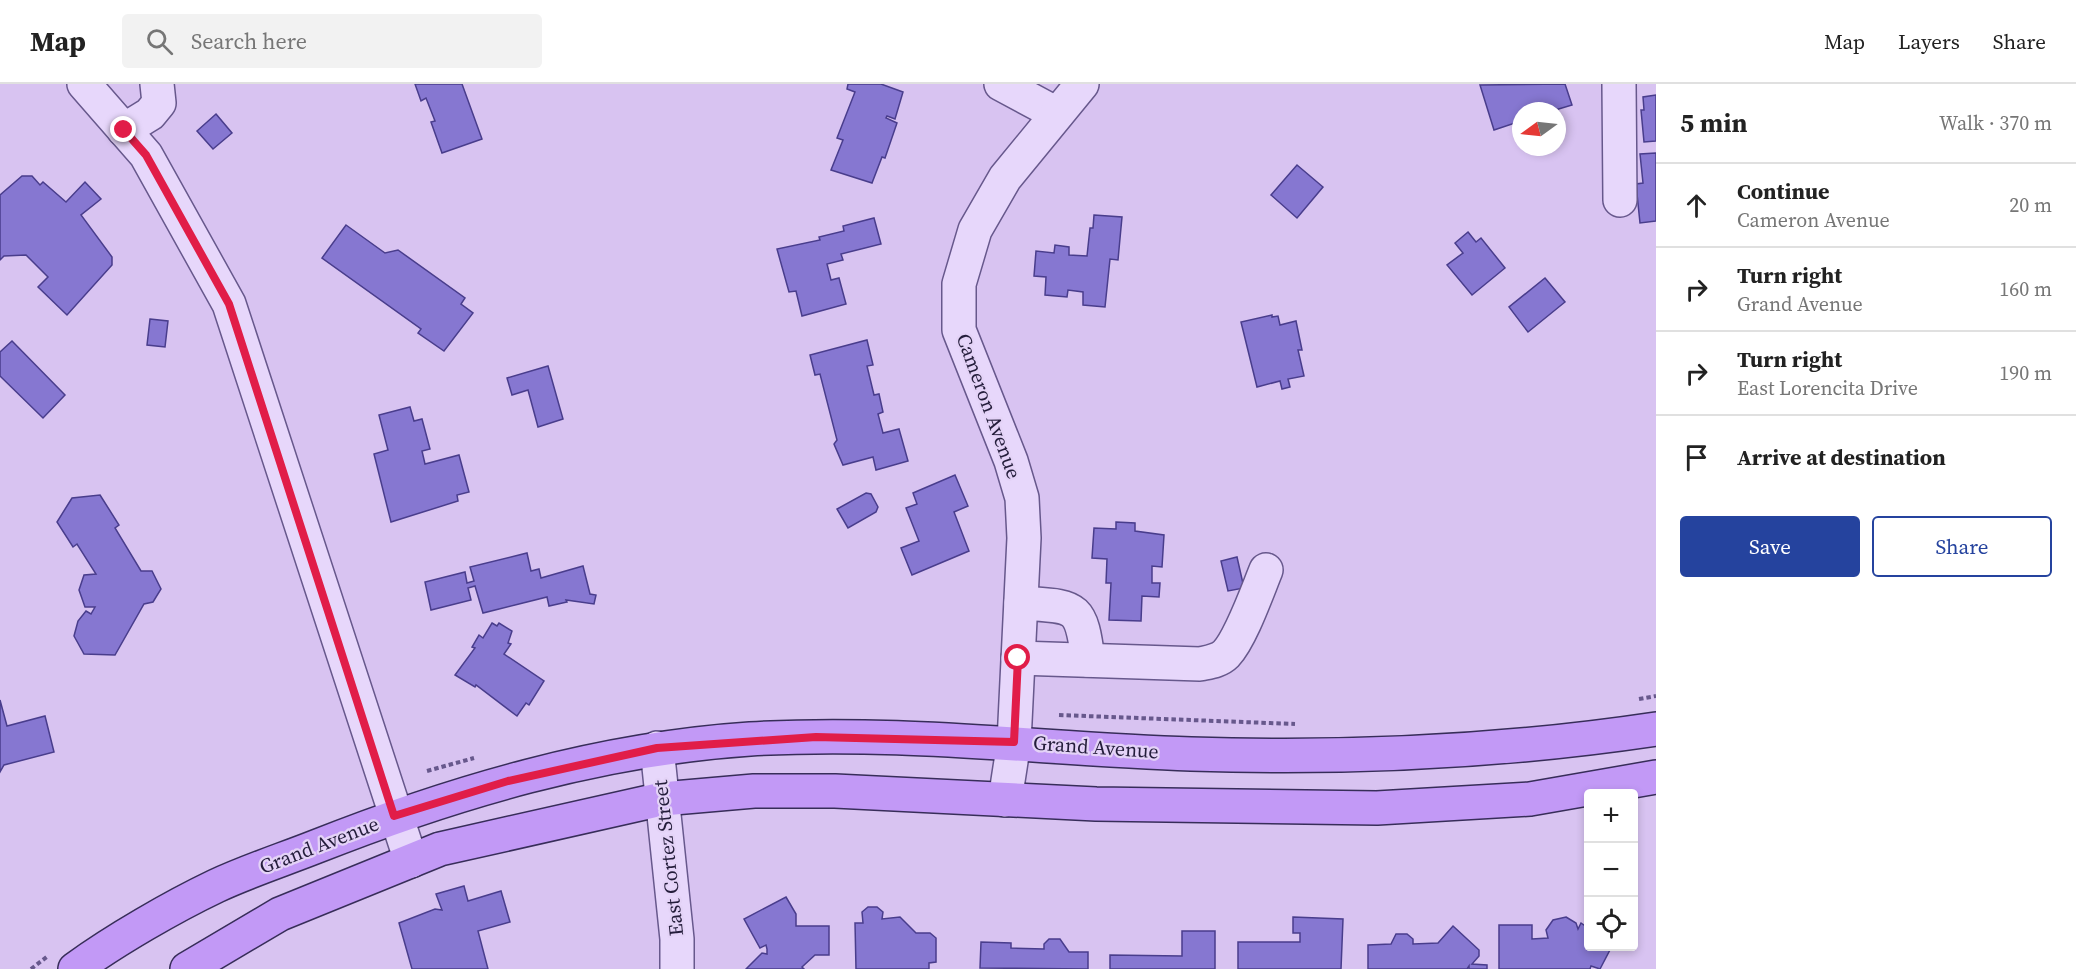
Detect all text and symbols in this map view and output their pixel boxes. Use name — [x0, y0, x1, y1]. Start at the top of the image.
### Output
search box — [122, 14, 542, 68]
text: Map — [30, 22, 86, 60]
icon: search — [143, 25, 176, 58]
text: Search here — [191, 26, 307, 56]
text: Map — [1824, 27, 1865, 56]
text: Layers — [1898, 27, 1960, 56]
text: Share — [1993, 27, 2046, 56]
north arrow — [1512, 102, 1566, 156]
text: 5 min — [1680, 105, 1747, 141]
text: Walk · 370 m — [1939, 109, 2052, 137]
route end — [110, 116, 136, 142]
text: Continue — [1737, 176, 1830, 206]
icon: ahead — [1680, 189, 1713, 222]
text: 20 m — [2009, 191, 2052, 219]
text: Cameron Avenue — [1737, 206, 1890, 234]
text: Turn right — [1737, 260, 1842, 290]
icon: right — [1680, 273, 1713, 306]
text: 160 m — [1999, 275, 2052, 303]
text: Grand Avenue — [1737, 290, 1863, 318]
street label: Cameron Avenue — [950, 330, 1028, 482]
text: Turn right — [1737, 344, 1842, 374]
icon: right — [1680, 357, 1713, 390]
text: 190 m — [1999, 359, 2052, 387]
text: East Lorencita Drive — [1737, 374, 1918, 402]
icon: arrive — [1680, 441, 1713, 474]
text: Arrive at destination — [1737, 442, 1946, 472]
button: Save — [1680, 516, 1860, 577]
button: Share — [1872, 516, 2052, 577]
route start — [1004, 644, 1030, 670]
street label: Grand Avenue — [1032, 729, 1160, 765]
street label: East Cortez Street — [646, 778, 690, 937]
map controls — [1584, 789, 1638, 951]
button: + — [1584, 789, 1638, 843]
street label: Grand Avenue — [255, 809, 383, 881]
button: − — [1584, 843, 1638, 897]
button: locate — [1584, 897, 1638, 951]

